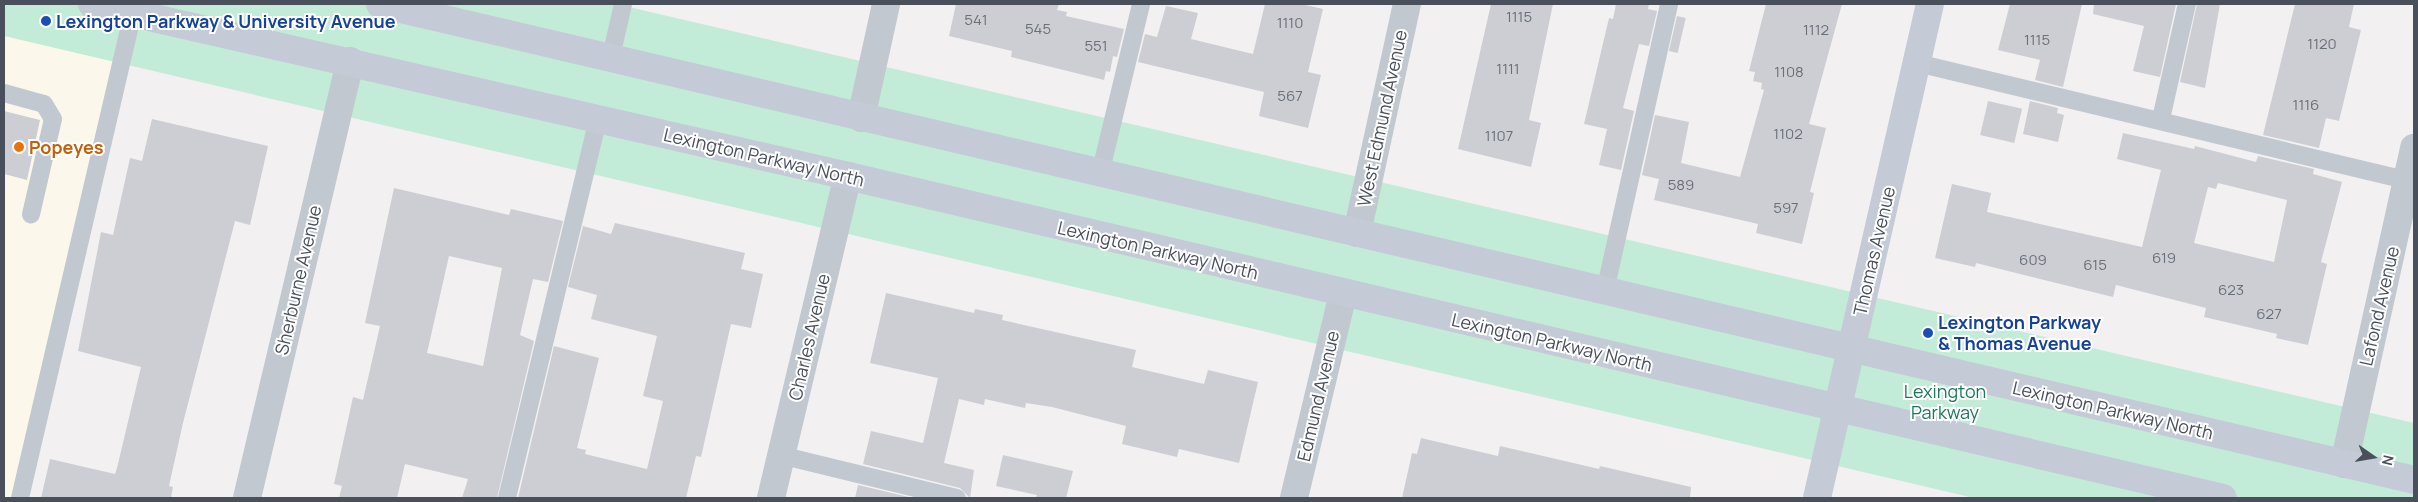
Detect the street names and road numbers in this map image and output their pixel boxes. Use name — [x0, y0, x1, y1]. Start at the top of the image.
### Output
street label: West Edmund Avenue — [1353, 28, 1411, 208]
street label: Lexington Parkway North — [662, 123, 866, 191]
street label: Thomas Avenue — [1849, 184, 1899, 318]
street label: Sherburne Avenue — [270, 203, 326, 357]
street label: Lexington Parkway North — [1056, 216, 1260, 284]
street label: Lafond Avenue — [2355, 244, 2403, 368]
street label: Charles Avenue — [784, 272, 834, 402]
street label: Lexington Parkway North — [1450, 308, 1654, 376]
street label: Edmund Avenue — [1292, 329, 1344, 463]
street label: Lexington Parkway North — [2011, 376, 2215, 444]

